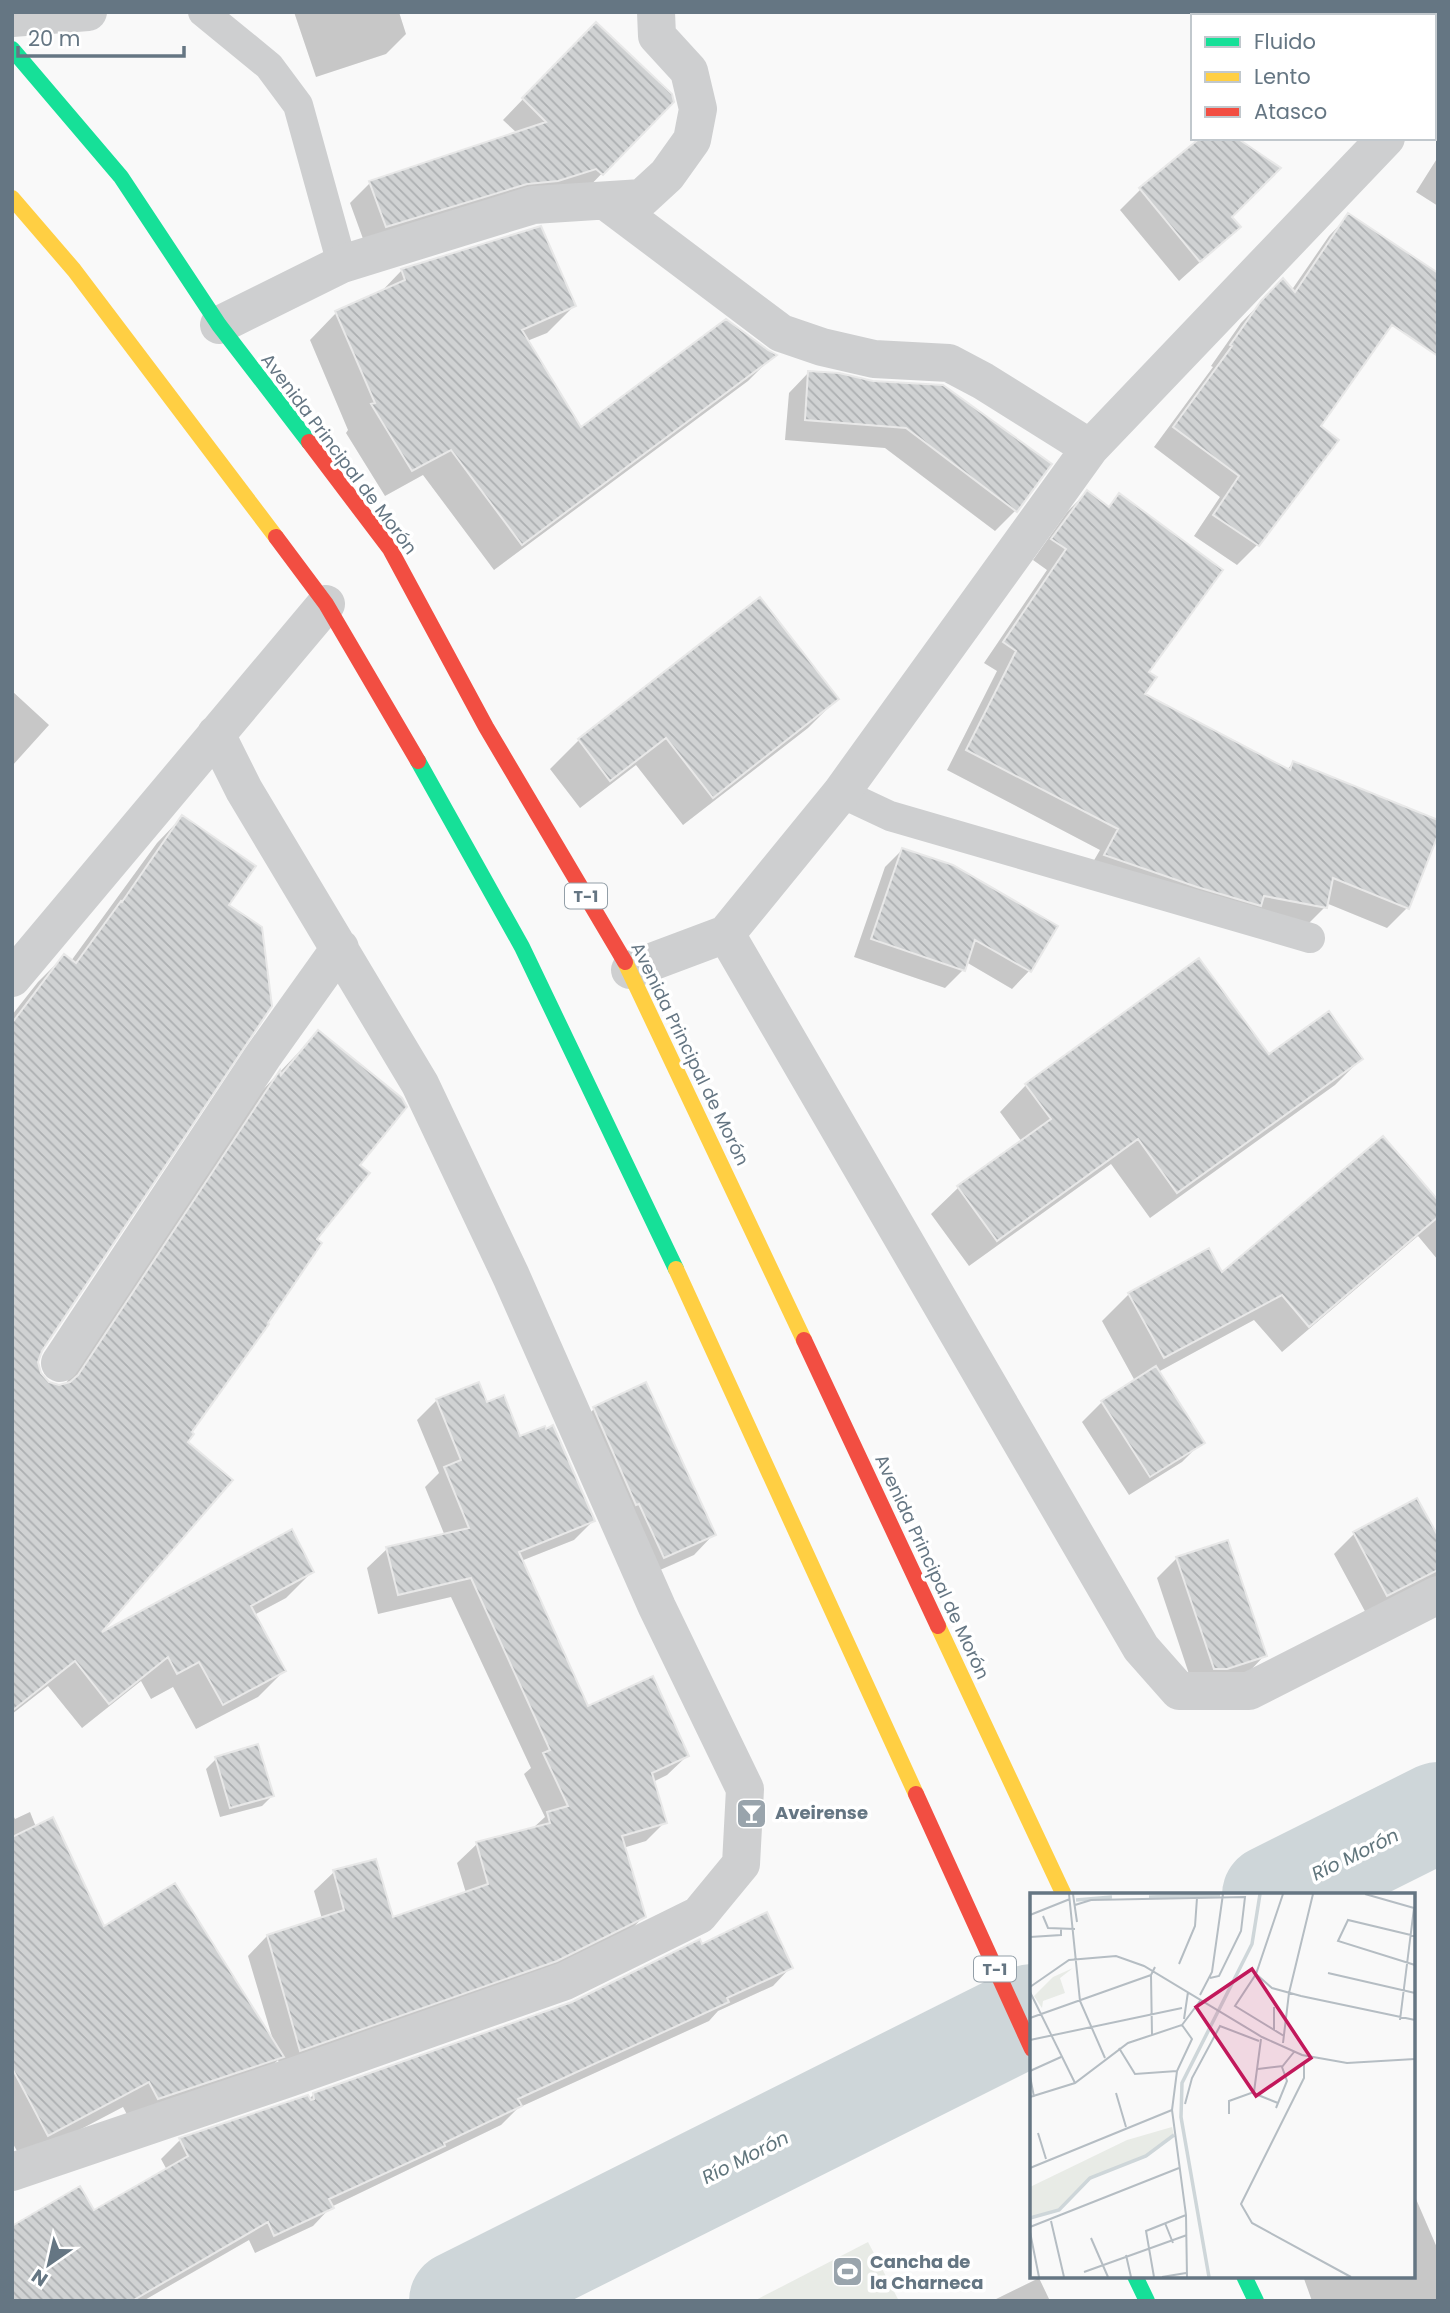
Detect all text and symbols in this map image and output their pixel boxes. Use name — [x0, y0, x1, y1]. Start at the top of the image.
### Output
scale bar — [18, 14, 184, 58]
legend — [1191, 14, 1436, 140]
text: 20 m — [28, 24, 81, 53]
text: Fluido — [1254, 27, 1316, 56]
text: Lento — [1254, 62, 1311, 91]
text: Atasco — [1254, 97, 1327, 126]
street label: Avenida Principal de Morón — [256, 348, 423, 559]
road number: T-1 — [565, 884, 607, 908]
street label: Avenida Principal de Morón — [625, 938, 755, 1170]
street label: Avenida Principal de Morón — [869, 1450, 996, 1683]
bar icon: Aveirense — [735, 1796, 769, 1830]
place label: Aveirense — [775, 1800, 868, 1825]
water label: Río Morón — [1307, 1822, 1403, 1887]
inset map — [1030, 1893, 1415, 2278]
road number: T-1 — [974, 1956, 1016, 1982]
water label: Río Morón — [697, 2124, 793, 2191]
north arrow — [14, 2229, 84, 2299]
place label: Cancha de la Charneca — [870, 2249, 983, 2295]
sports icon: Cancha de la Charneca — [830, 2255, 864, 2289]
text: N — [26, 2262, 53, 2293]

